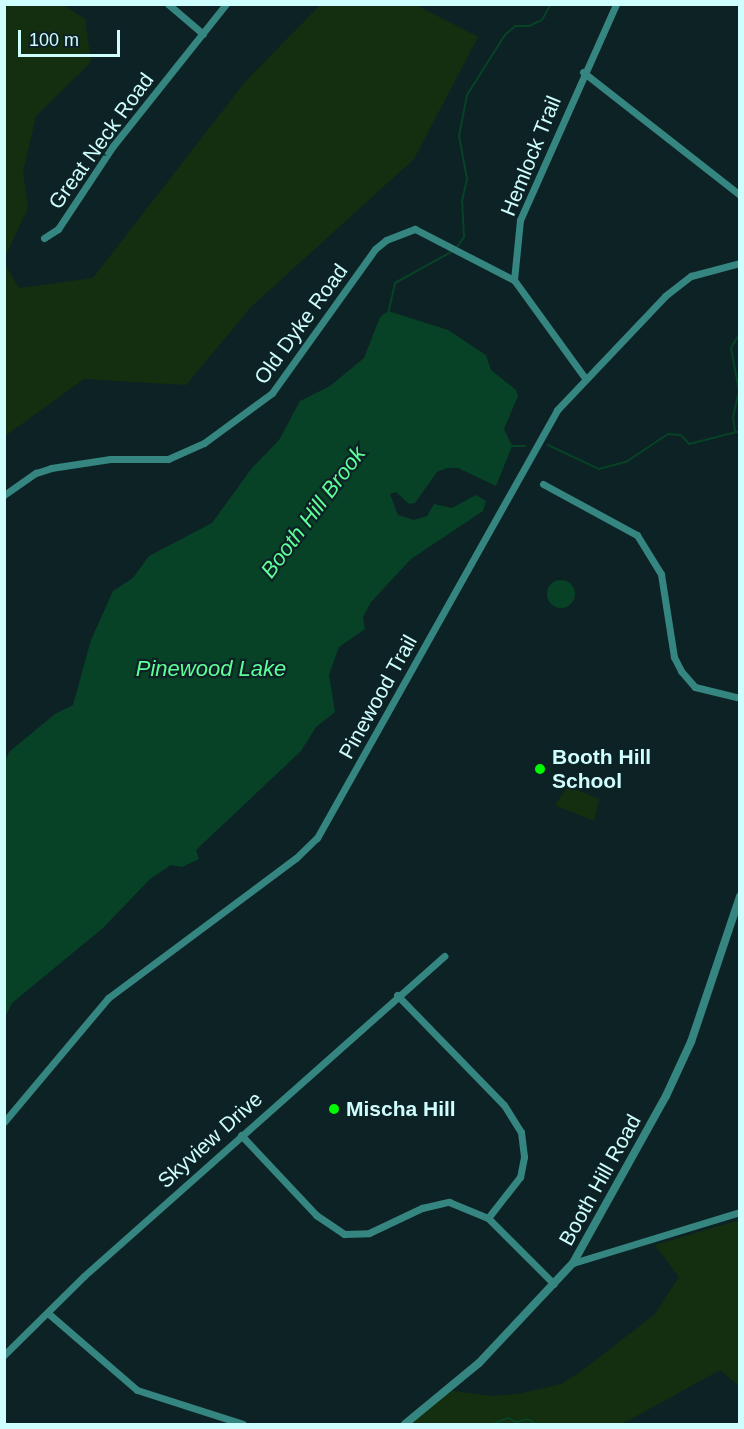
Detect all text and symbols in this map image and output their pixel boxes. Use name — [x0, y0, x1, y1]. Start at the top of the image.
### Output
scale bar — [21, 18, 123, 56]
text: 100 m — [29, 30, 79, 50]
street label: Great Neck Road — [43, 68, 159, 214]
street label: Hemlock Trail — [495, 92, 567, 220]
street label: Old Dyke Road — [249, 259, 353, 389]
water label: Booth Hill Brook — [255, 441, 371, 583]
street label: Pinewood Trail — [333, 630, 423, 764]
water label: Pinewood Lake — [136, 656, 286, 682]
place label: Booth Hill School — [552, 744, 651, 794]
marker: Booth Hill School — [533, 762, 547, 776]
street label: Skyview Drive — [153, 1087, 267, 1193]
place label: Mischa Hill — [346, 1096, 456, 1122]
marker: Mischa Hill — [327, 1102, 341, 1116]
street label: Booth Hill Road — [554, 1110, 646, 1250]

